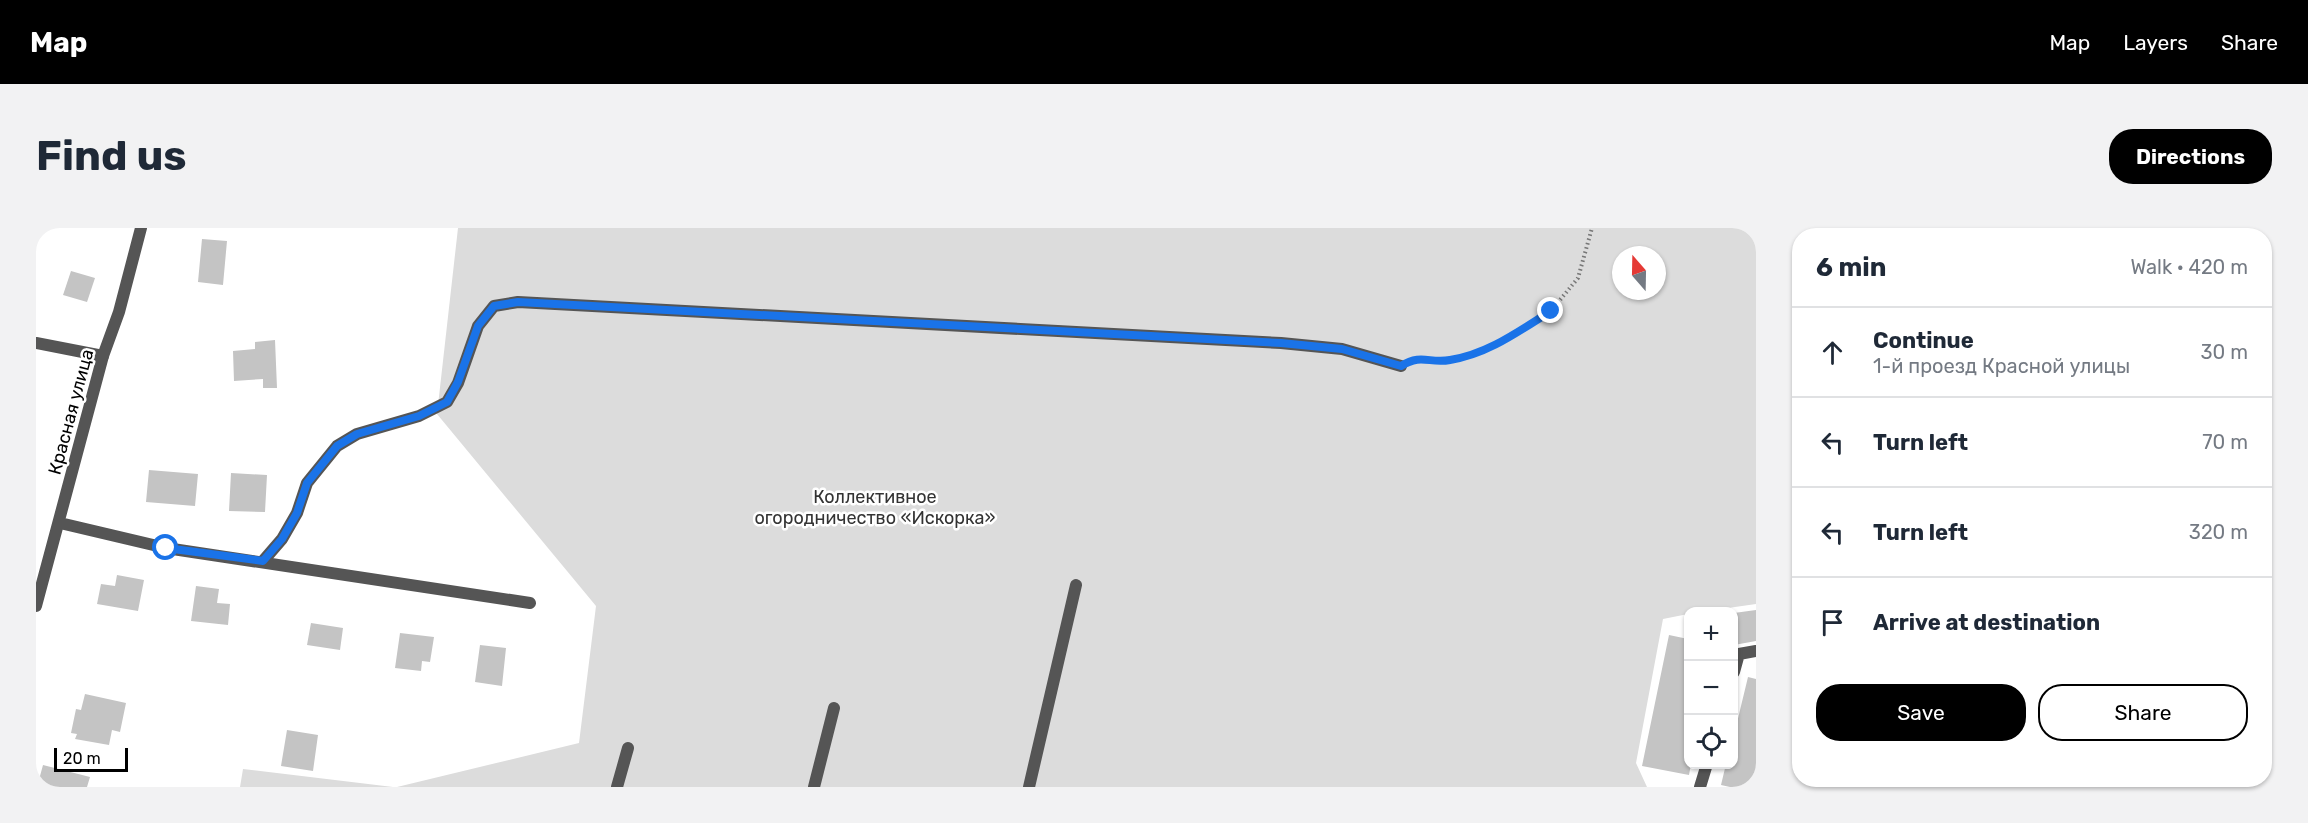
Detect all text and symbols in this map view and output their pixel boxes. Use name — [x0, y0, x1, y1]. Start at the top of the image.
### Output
text: Map — [30, 26, 87, 59]
text: Map — [2049, 30, 2090, 55]
text: Layers — [2123, 30, 2188, 55]
text: Share — [2221, 30, 2278, 55]
button: Directions — [2109, 129, 2272, 184]
text: Find us — [36, 131, 187, 181]
north arrow — [1612, 246, 1666, 300]
text: 6 min — [1816, 252, 1886, 283]
text: Walk · 420 m — [2130, 255, 2248, 279]
route end — [1537, 297, 1563, 323]
text: Continue — [1873, 327, 1974, 354]
icon: ahead — [1816, 336, 1849, 369]
text: 30 m — [2201, 340, 2248, 364]
street label: Красная улица — [44, 347, 98, 477]
text: 1-й проезд Красной улицы — [1873, 354, 2130, 378]
icon: left — [1816, 426, 1849, 459]
text: Turn left — [1873, 429, 1968, 456]
text: 70 m — [2202, 430, 2248, 454]
park label: Коллективное огородничество «Искорка» — [754, 486, 996, 529]
icon: left — [1816, 516, 1849, 549]
text: Turn left — [1873, 519, 1968, 546]
text: 320 m — [2189, 520, 2248, 544]
route start — [152, 534, 178, 560]
icon: arrive — [1816, 606, 1849, 639]
map controls — [1684, 607, 1738, 769]
button: + — [1684, 607, 1738, 661]
text: Arrive at destination — [1873, 609, 2100, 636]
button: − — [1684, 661, 1738, 715]
button: Save — [1816, 684, 2026, 741]
button: Share — [2038, 684, 2248, 741]
button: locate — [1684, 715, 1738, 769]
scale bar — [54, 745, 128, 772]
text: 20 m — [63, 749, 101, 768]

